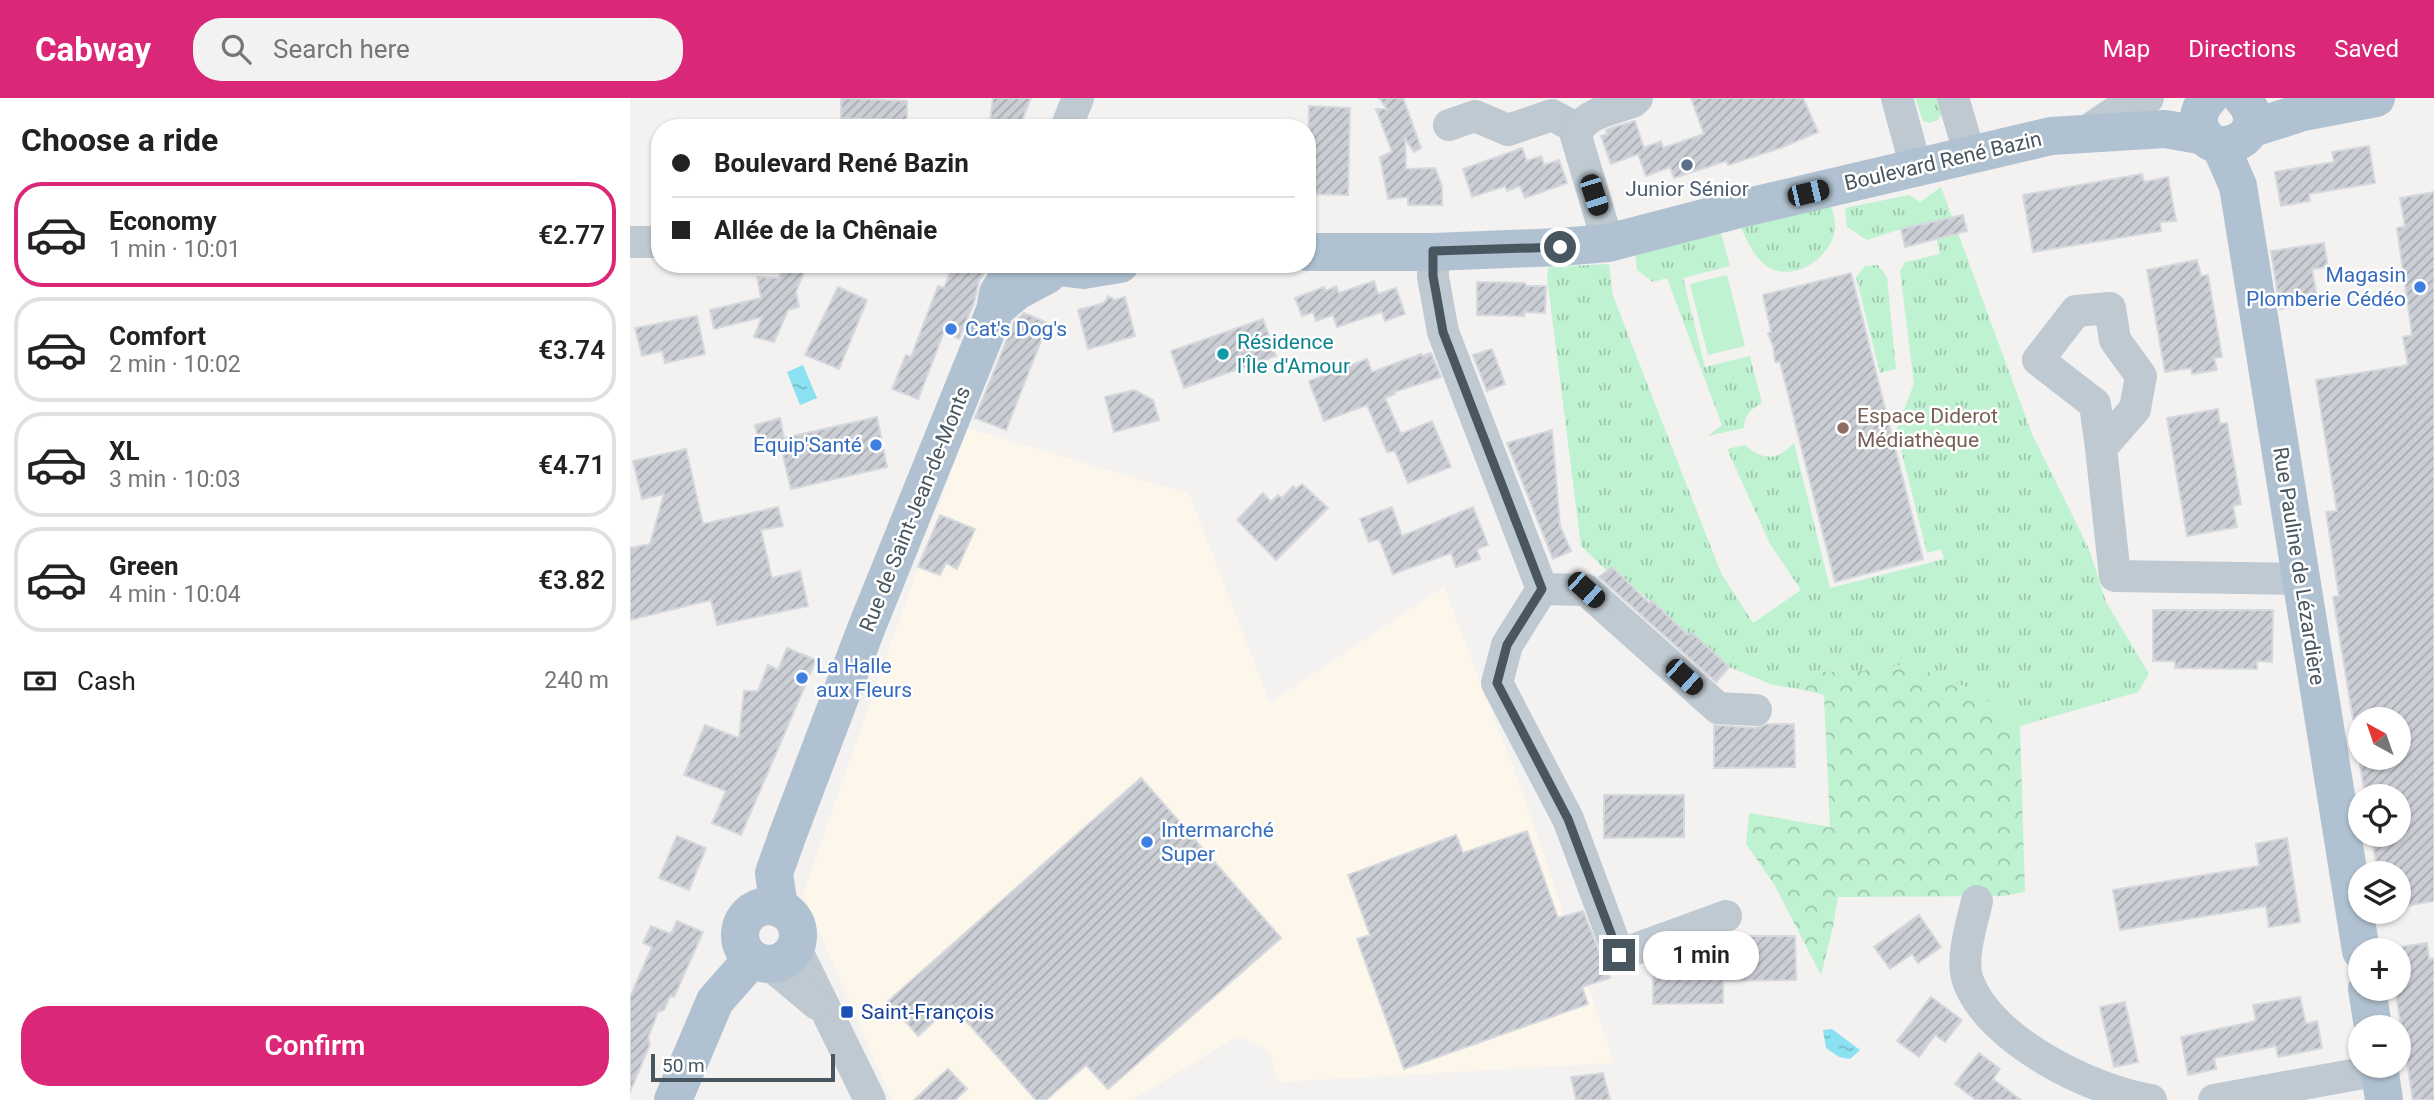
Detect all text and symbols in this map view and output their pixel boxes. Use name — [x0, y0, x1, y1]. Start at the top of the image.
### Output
search box — [193, 18, 683, 81]
text: Cabway — [35, 30, 151, 69]
icon: search — [217, 30, 255, 68]
text: Search here — [273, 34, 410, 64]
text: Map — [2103, 35, 2150, 63]
text: Directions — [2188, 35, 2296, 63]
text: Saved — [2334, 35, 2399, 63]
text: Choose a ride — [21, 121, 218, 159]
street label: Boulevard René Bazin — [1842, 127, 2044, 195]
text: Boulevard René Bazin — [714, 148, 969, 178]
marker: Junior Sénior — [1679, 157, 1695, 173]
car — [1578, 172, 1611, 218]
place label: Junior Sénior — [1625, 177, 1749, 201]
car — [1786, 178, 1831, 208]
icon: car — [25, 203, 88, 266]
text: Economy — [109, 206, 216, 236]
text: Allée de la Chênaie — [714, 215, 937, 245]
text: €2.77 — [538, 220, 605, 250]
route start — [1544, 231, 1576, 263]
text: 1 min · 10:01 — [109, 236, 241, 263]
place label: Magasin Plomberie Cédéo — [2246, 263, 2406, 311]
marker: Magasin Plomberie Cédéo — [2412, 279, 2428, 295]
place label: Cat's Dog's — [965, 317, 1067, 341]
icon: car — [25, 318, 88, 381]
text: Comfort — [109, 321, 206, 351]
marker: Cat's Dog's — [943, 321, 959, 337]
place label: Résidence l'Île d'Amour — [1237, 330, 1350, 378]
text: €3.74 — [538, 335, 605, 365]
marker: Résidence l'Île d'Amour — [1215, 346, 1231, 362]
text: 2 min · 10:02 — [109, 351, 241, 378]
street label: Rue de Saint-Jean-de-Monts — [855, 383, 975, 635]
place label: Espace Diderot Médiathèque — [1857, 404, 1998, 452]
marker: Espace Diderot Médiathèque — [1835, 420, 1851, 436]
icon: car — [25, 433, 88, 496]
place label: Equip'Santé — [753, 433, 862, 457]
text: XL — [109, 436, 140, 466]
marker: Equip'Santé — [868, 437, 884, 453]
street label: Rue Pauline de Lézardière — [2268, 445, 2330, 687]
text: €4.71 — [538, 450, 605, 480]
text: 3 min · 10:03 — [109, 466, 241, 493]
icon: car — [25, 548, 88, 611]
text: Green — [109, 551, 179, 581]
text: €3.82 — [538, 565, 605, 595]
car — [1564, 568, 1609, 612]
text: 4 min · 10:04 — [109, 581, 241, 608]
place label: La Halle aux Fleurs — [816, 654, 912, 702]
car — [1662, 655, 1707, 699]
icon: cash — [21, 662, 59, 700]
text: Cash — [77, 666, 136, 696]
text: 240 m — [544, 667, 609, 694]
marker: La Halle aux Fleurs — [794, 670, 810, 686]
north arrow — [2348, 707, 2412, 770]
map controls — [2348, 707, 2411, 1078]
button: locate — [2348, 784, 2411, 847]
place label: Intermarché Super — [1161, 818, 1274, 866]
marker: Intermarché Super — [1139, 834, 1155, 850]
button: layers — [2348, 861, 2411, 924]
callout: 1 min — [1644, 930, 1759, 980]
button: + — [2348, 938, 2411, 1001]
route end — [1603, 939, 1635, 971]
text: 1 min — [1672, 942, 1730, 969]
place label: Saint-François — [861, 1000, 994, 1024]
marker: Saint-François — [839, 1004, 855, 1020]
button: Confirm — [21, 1006, 609, 1086]
button: − — [2348, 1015, 2411, 1078]
scale bar — [651, 1051, 835, 1083]
text: 50 m — [662, 1054, 705, 1077]

